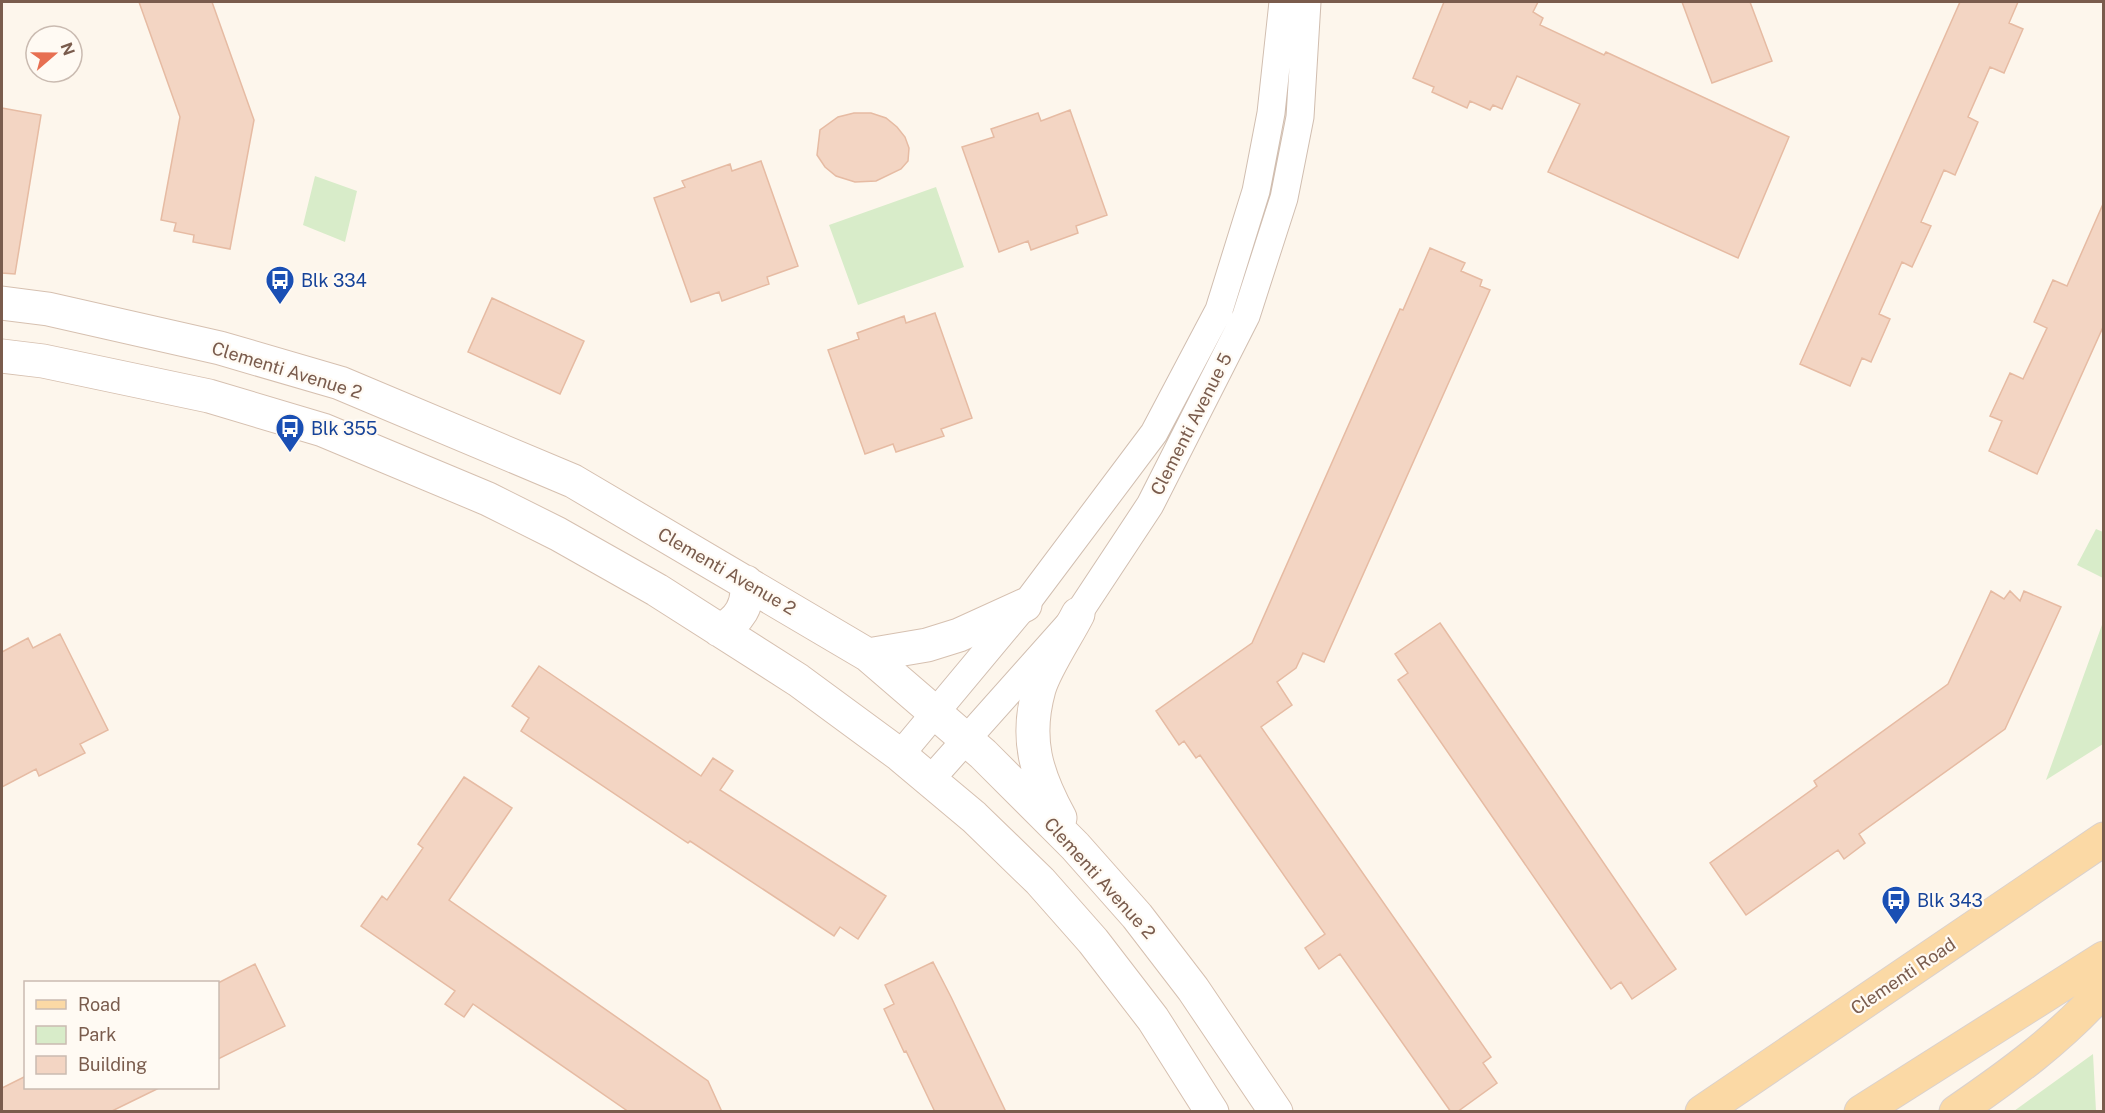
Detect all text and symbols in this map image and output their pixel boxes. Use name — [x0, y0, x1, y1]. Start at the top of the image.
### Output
north arrow — [24, 24, 84, 84]
text: N — [57, 40, 79, 58]
bus stop icon: Blk 334 — [264, 264, 296, 306]
place label: Blk 334 — [301, 270, 367, 291]
street label: Clementi Avenue 2 — [209, 337, 365, 403]
street label: Clementi Avenue 5 — [1146, 349, 1236, 499]
bus stop icon: Blk 355 — [274, 412, 306, 454]
place label: Blk 355 — [311, 418, 377, 439]
street label: Clementi Avenue 2 — [654, 523, 800, 619]
street label: Clementi Avenue 2 — [1040, 813, 1160, 943]
bus stop icon: Blk 343 — [1880, 884, 1912, 926]
place label: Blk 343 — [1917, 890, 1983, 911]
street label: Clementi Road — [1847, 933, 1959, 1019]
legend — [24, 981, 219, 1089]
text: Road — [78, 994, 121, 1015]
text: Park — [78, 1024, 116, 1045]
text: Building — [78, 1054, 147, 1075]

